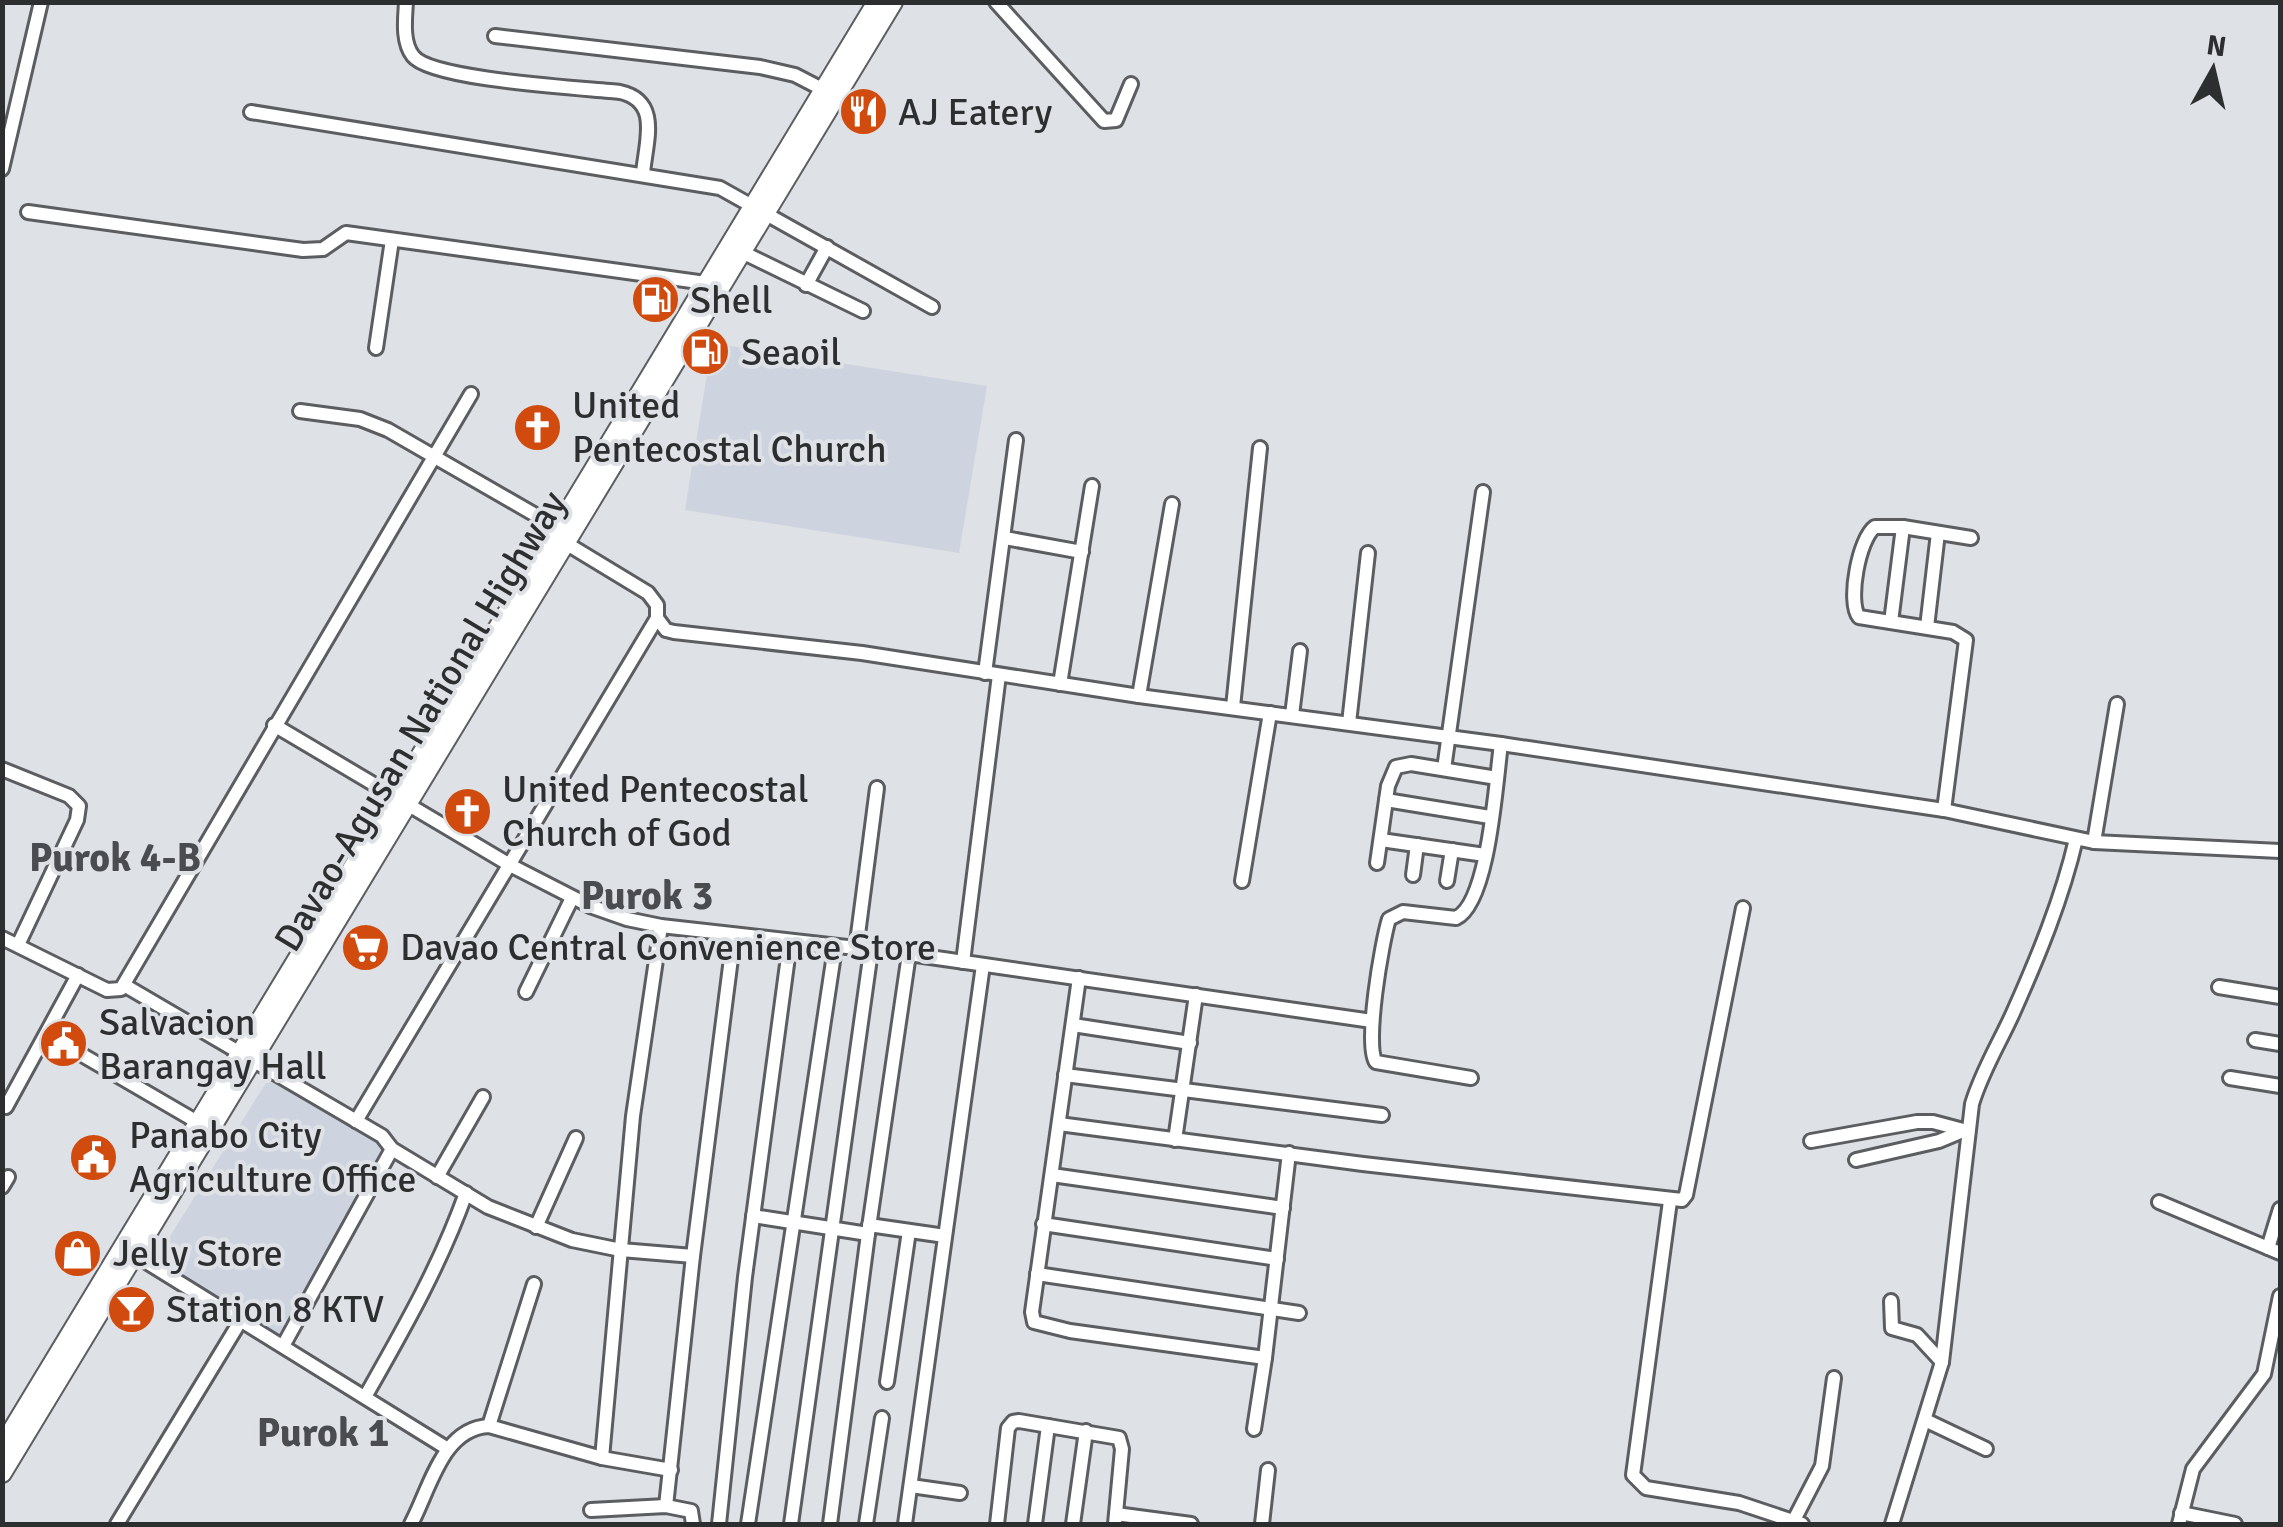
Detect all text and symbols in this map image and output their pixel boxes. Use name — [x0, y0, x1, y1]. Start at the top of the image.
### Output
north arrow — [2163, 20, 2263, 120]
text: N — [2204, 28, 2228, 64]
restaurant icon: AJ Eatery — [837, 86, 889, 138]
place label: AJ Eatery — [898, 89, 1052, 136]
fuel station icon: Shell — [629, 274, 681, 326]
place label: Shell — [690, 277, 773, 324]
fuel station icon: Seaoil — [680, 326, 732, 378]
place label: Seaoil — [741, 329, 841, 376]
place label: United Pentecostal Church — [572, 382, 887, 473]
church icon: United Pentecostal Church — [511, 401, 563, 453]
street label: Davao-Agusan National Highway — [264, 482, 577, 960]
place label: United Pentecostal Church of God — [502, 766, 809, 857]
church icon: United Pentecostal Church of God — [441, 785, 493, 837]
district label: Purok 4-B — [29, 833, 201, 883]
district label: Purok 3 — [581, 871, 713, 921]
supermarket icon: Davao Central Convenience Store — [339, 921, 391, 973]
place label: Davao Central Convenience Store — [400, 924, 936, 971]
place label: Salvacion Barangay Hall — [99, 999, 327, 1090]
public building icon: Salvacion Barangay Hall — [38, 1018, 90, 1070]
place label: Panabo City Agriculture Office — [129, 1112, 417, 1203]
public building icon: Panabo City Agriculture Office — [68, 1131, 120, 1183]
shop icon: Jelly Store — [52, 1227, 104, 1279]
place label: Jelly Store — [113, 1230, 283, 1277]
bar icon: Station 8 KTV — [105, 1283, 157, 1335]
place label: Station 8 KTV — [166, 1286, 384, 1333]
district label: Purok 1 — [257, 1408, 389, 1458]

